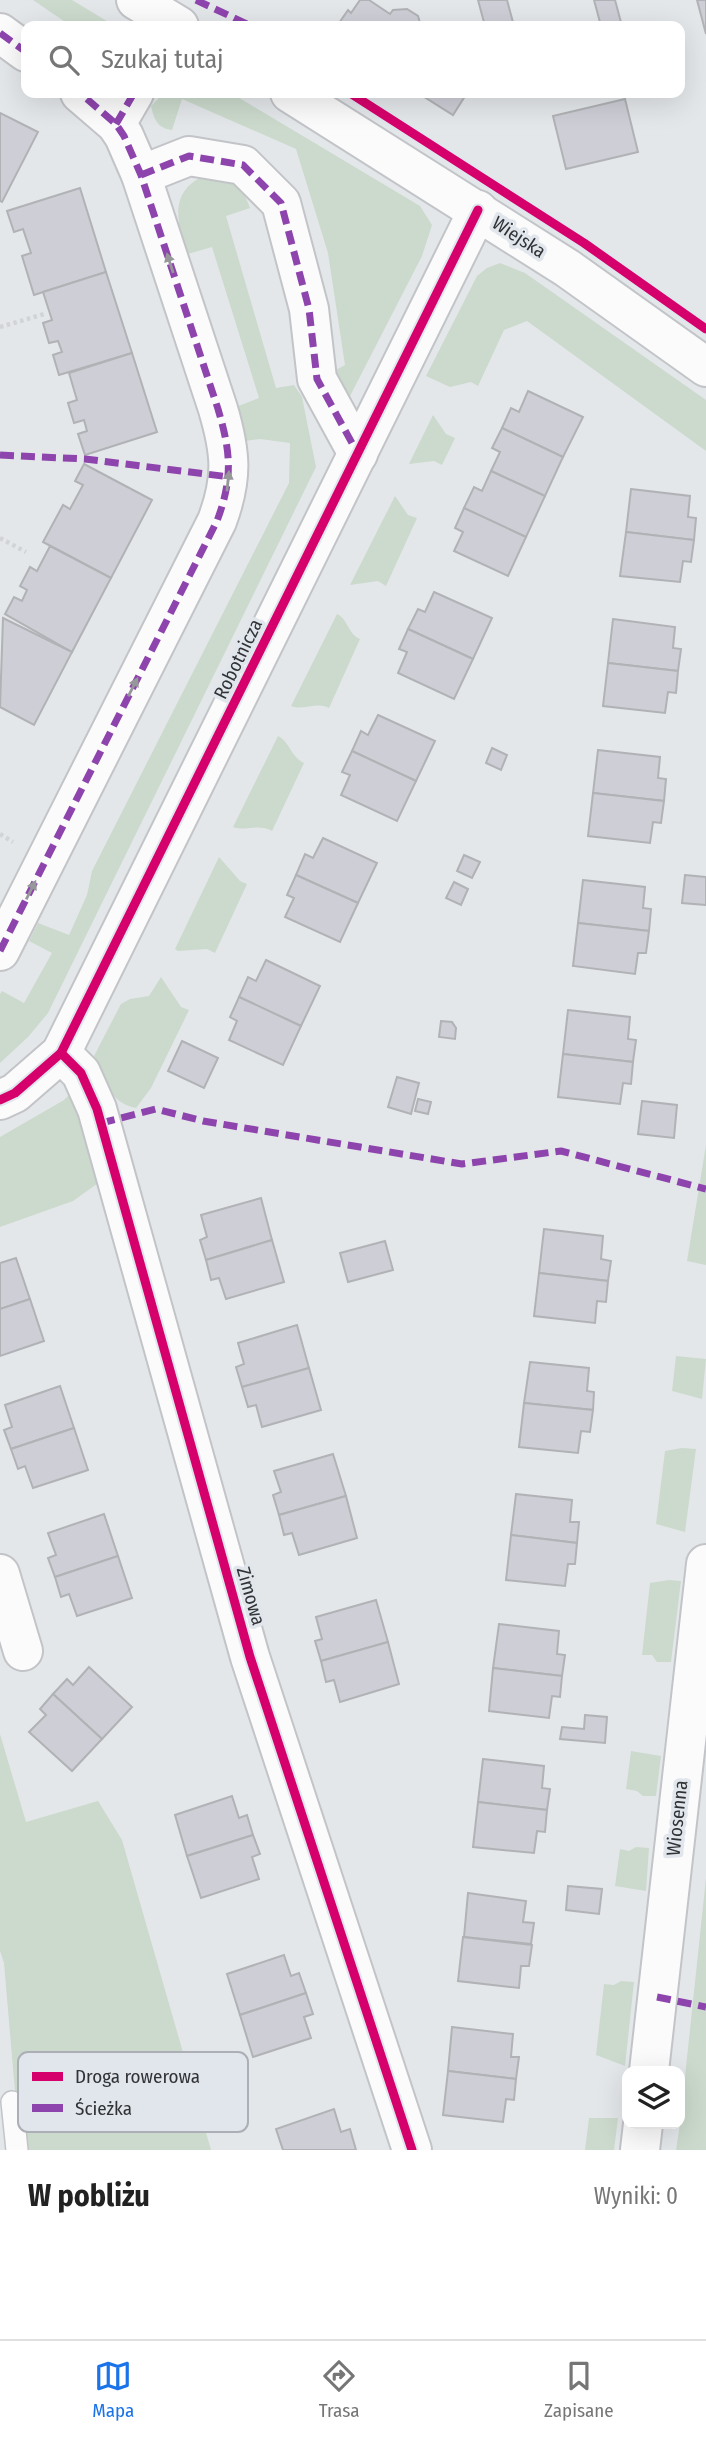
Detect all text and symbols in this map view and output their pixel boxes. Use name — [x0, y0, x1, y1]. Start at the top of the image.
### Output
search box — [21, 21, 685, 98]
icon: search — [45, 41, 83, 79]
text: Szukaj tutaj — [101, 44, 224, 75]
street label: Wiejska — [488, 211, 550, 263]
one-way arrow — [164, 252, 175, 273]
one-way arrow — [223, 470, 234, 492]
street label: Robotnicza — [209, 615, 267, 703]
one-way arrow — [128, 677, 139, 697]
one-way arrow — [25, 880, 36, 900]
street label: Zimowa — [232, 1564, 270, 1628]
street label: Wiosenna — [662, 1779, 692, 1857]
legend — [18, 2052, 248, 2132]
text: Droga rowerowa — [75, 2065, 200, 2088]
map controls — [622, 2066, 685, 2129]
button: layers — [622, 2066, 685, 2129]
text: Ścieżka — [75, 2097, 132, 2120]
text: W pobliżu — [28, 2178, 150, 2214]
text: Wyniki: 0 — [594, 2182, 678, 2210]
tab: Mapa — [92, 2357, 134, 2422]
tab: Trasa — [319, 2357, 360, 2422]
tab: Zapisane — [544, 2357, 614, 2422]

